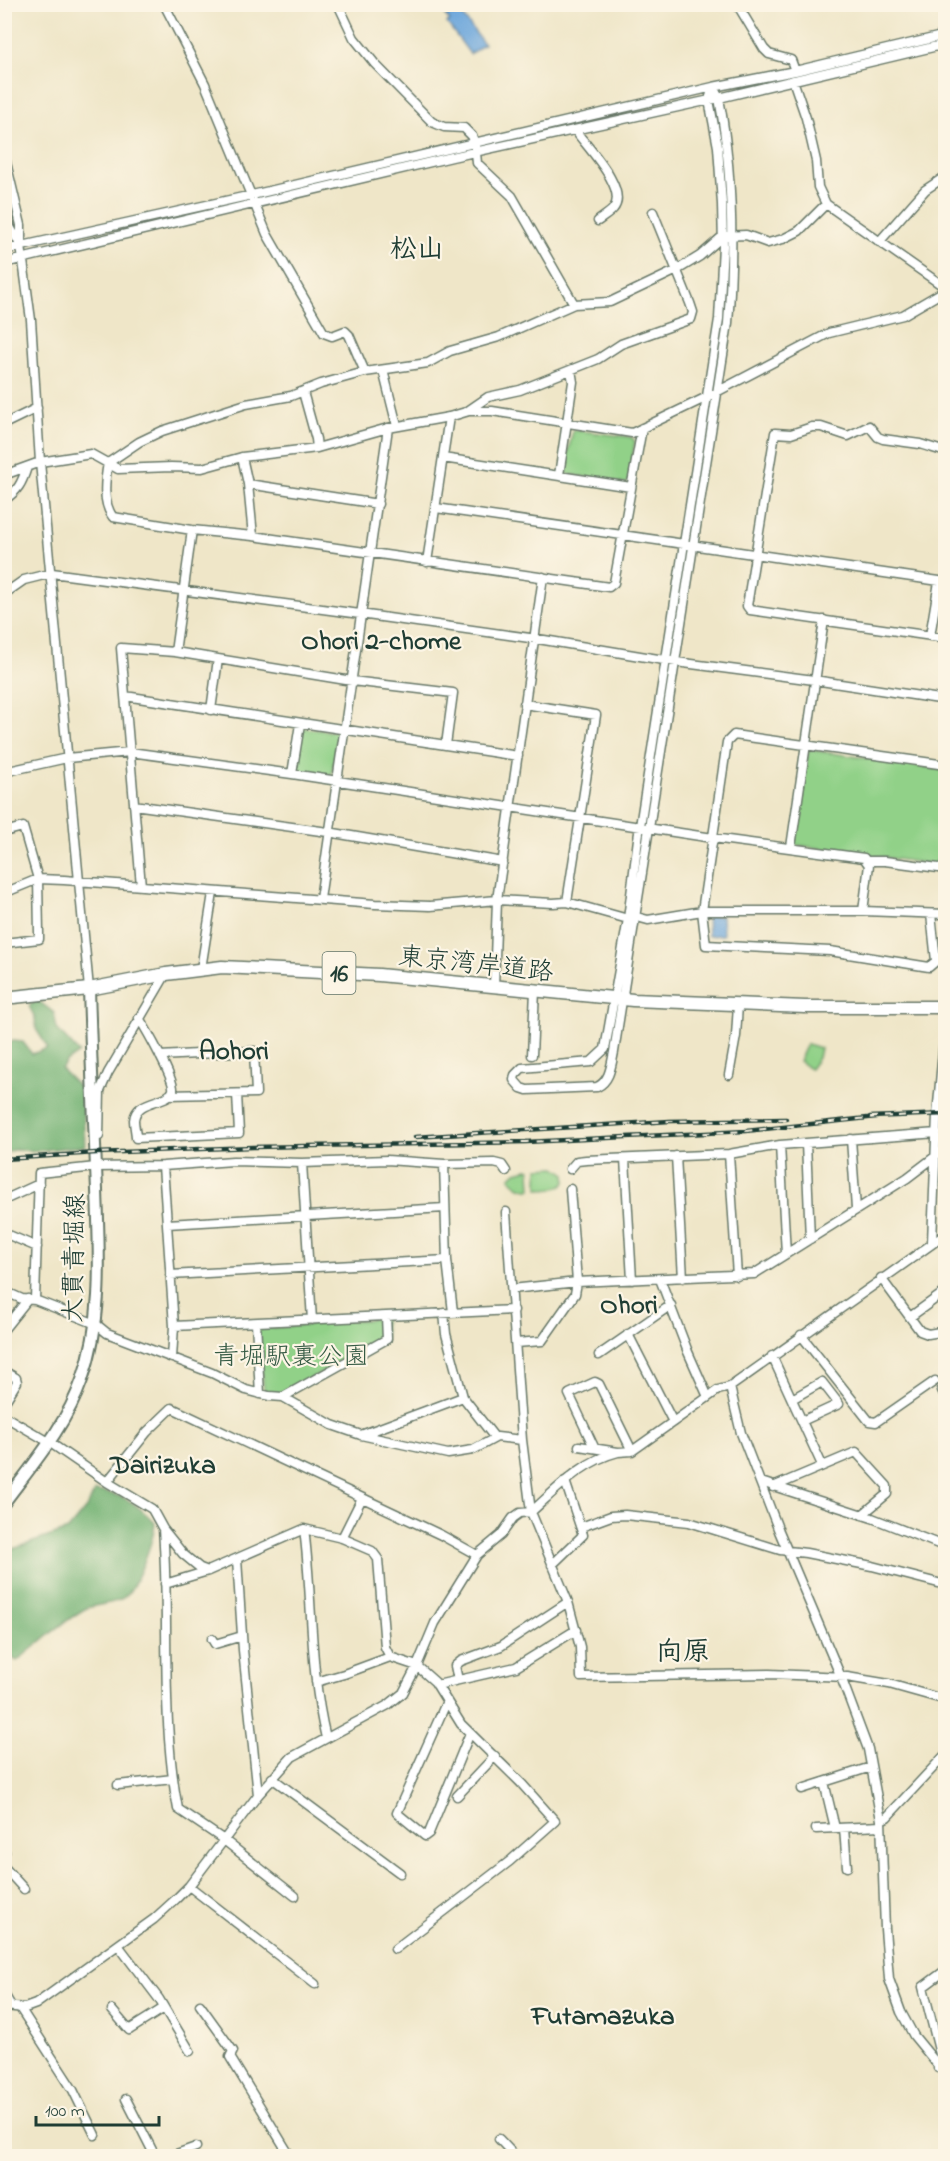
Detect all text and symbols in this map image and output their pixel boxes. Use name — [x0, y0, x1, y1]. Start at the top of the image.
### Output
district label: 松山 — [390, 231, 444, 270]
district label: Ohori 2-chome — [301, 623, 462, 662]
street label: 東京湾岸道路 — [396, 939, 555, 993]
road number: 16 — [322, 952, 356, 994]
district label: Aohori — [199, 1033, 269, 1072]
street label: 大貫青堀線 — [56, 1193, 96, 1323]
district label: Ohori — [600, 1287, 658, 1326]
park label: 青堀駅裏公園 — [213, 1339, 369, 1377]
district label: Dairizuka — [108, 1447, 216, 1486]
district label: 向原 — [656, 1634, 710, 1673]
district label: Futamazuka — [529, 1998, 675, 2037]
scale bar — [36, 2089, 159, 2127]
text: 100 m — [45, 2099, 85, 2125]

